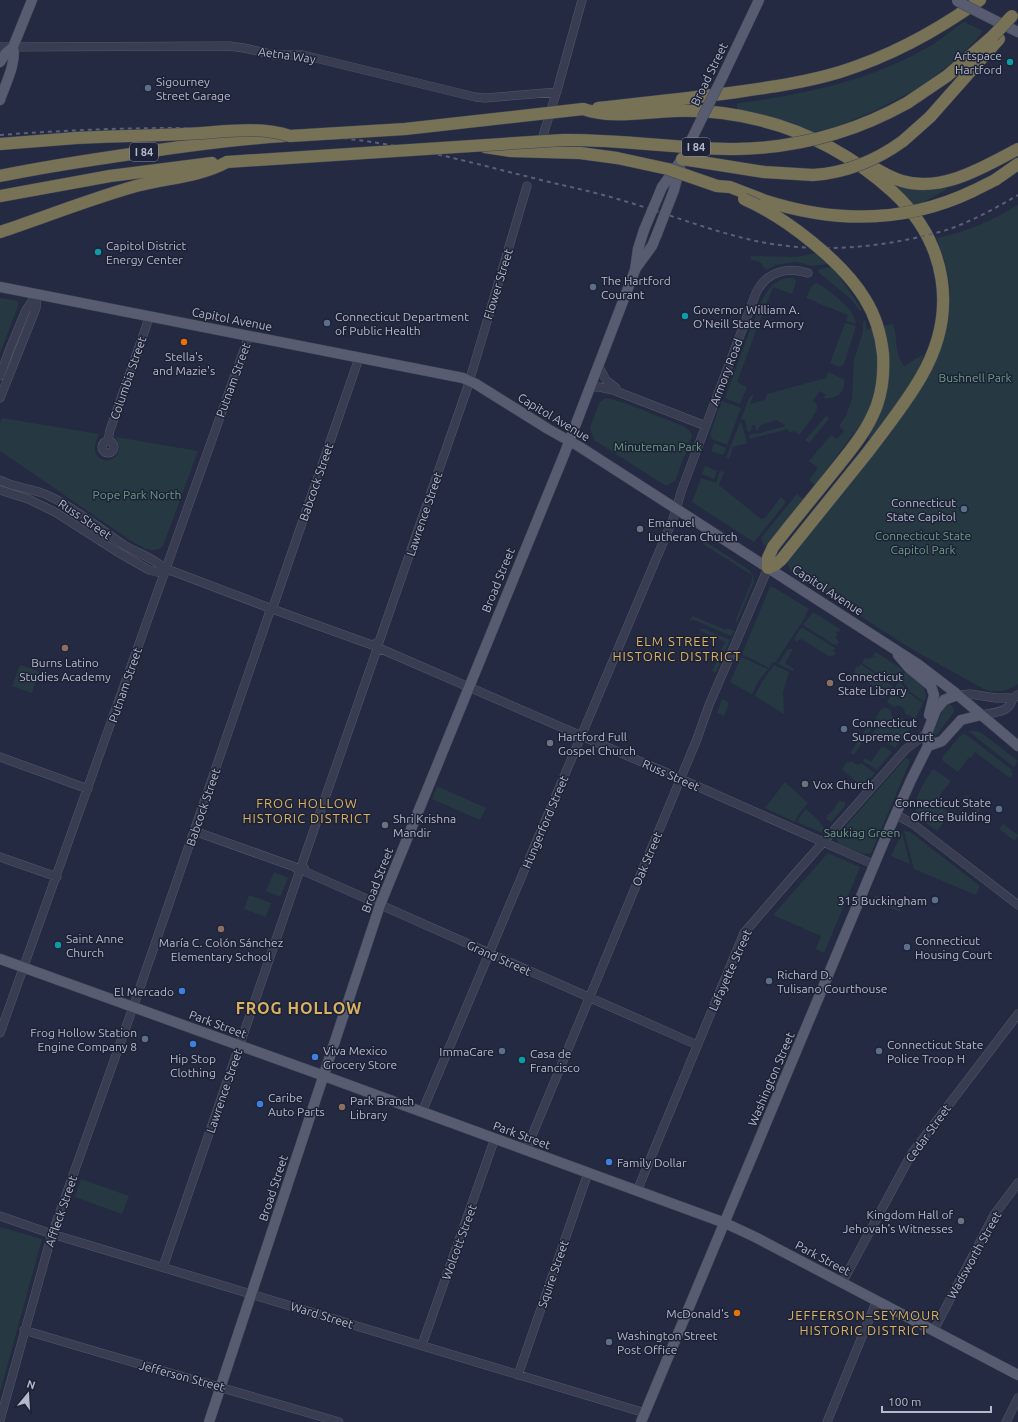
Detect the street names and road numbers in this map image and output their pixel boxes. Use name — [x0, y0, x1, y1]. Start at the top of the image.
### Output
street label: Broad Street — [688, 40, 730, 108]
street label: Aetna Way — [258, 45, 317, 65]
road number: I 84 — [682, 138, 710, 156]
road number: I 84 — [130, 143, 158, 161]
street label: Flower Street — [481, 247, 515, 321]
street label: Capitol Avenue — [191, 305, 273, 333]
street label: Columbia Street — [108, 334, 148, 421]
street label: Armory Road — [707, 337, 745, 407]
street label: Putnam Street — [213, 341, 253, 419]
street label: Capitol Avenue — [516, 390, 592, 444]
street label: Babcock Street — [297, 441, 335, 523]
street label: Lawrence Street — [404, 470, 445, 558]
street label: Russ Street — [56, 497, 114, 542]
street label: Broad Street — [479, 545, 517, 614]
street label: Capitol Avenue — [790, 562, 866, 618]
street label: Putnam Street — [106, 646, 144, 724]
street label: Russ Street — [640, 757, 702, 793]
street label: Babcock Street — [184, 766, 222, 848]
street label: Hungerford Street — [520, 773, 571, 870]
street label: Oak Street — [630, 830, 664, 888]
street label: Broad Street — [359, 845, 395, 914]
street label: Lafayette Street — [706, 927, 754, 1013]
street label: Grand Street — [465, 938, 533, 978]
street label: Park Street — [188, 1008, 249, 1040]
street label: Washington Street — [745, 1030, 797, 1128]
street label: Lawrence Street — [204, 1047, 245, 1135]
street label: Cedar Street — [903, 1101, 953, 1164]
street label: Park Street — [492, 1119, 553, 1151]
street label: Broad Street — [256, 1153, 290, 1223]
street label: Affleck Street — [43, 1173, 79, 1248]
street label: Wolcott Street — [439, 1202, 479, 1282]
street label: Wadsworth Street — [945, 1209, 1004, 1301]
street label: Squire Street — [535, 1238, 571, 1309]
street label: Park Street — [793, 1238, 853, 1278]
street label: Ward Street — [289, 1299, 355, 1331]
street label: Jefferson Street — [138, 1358, 227, 1394]

